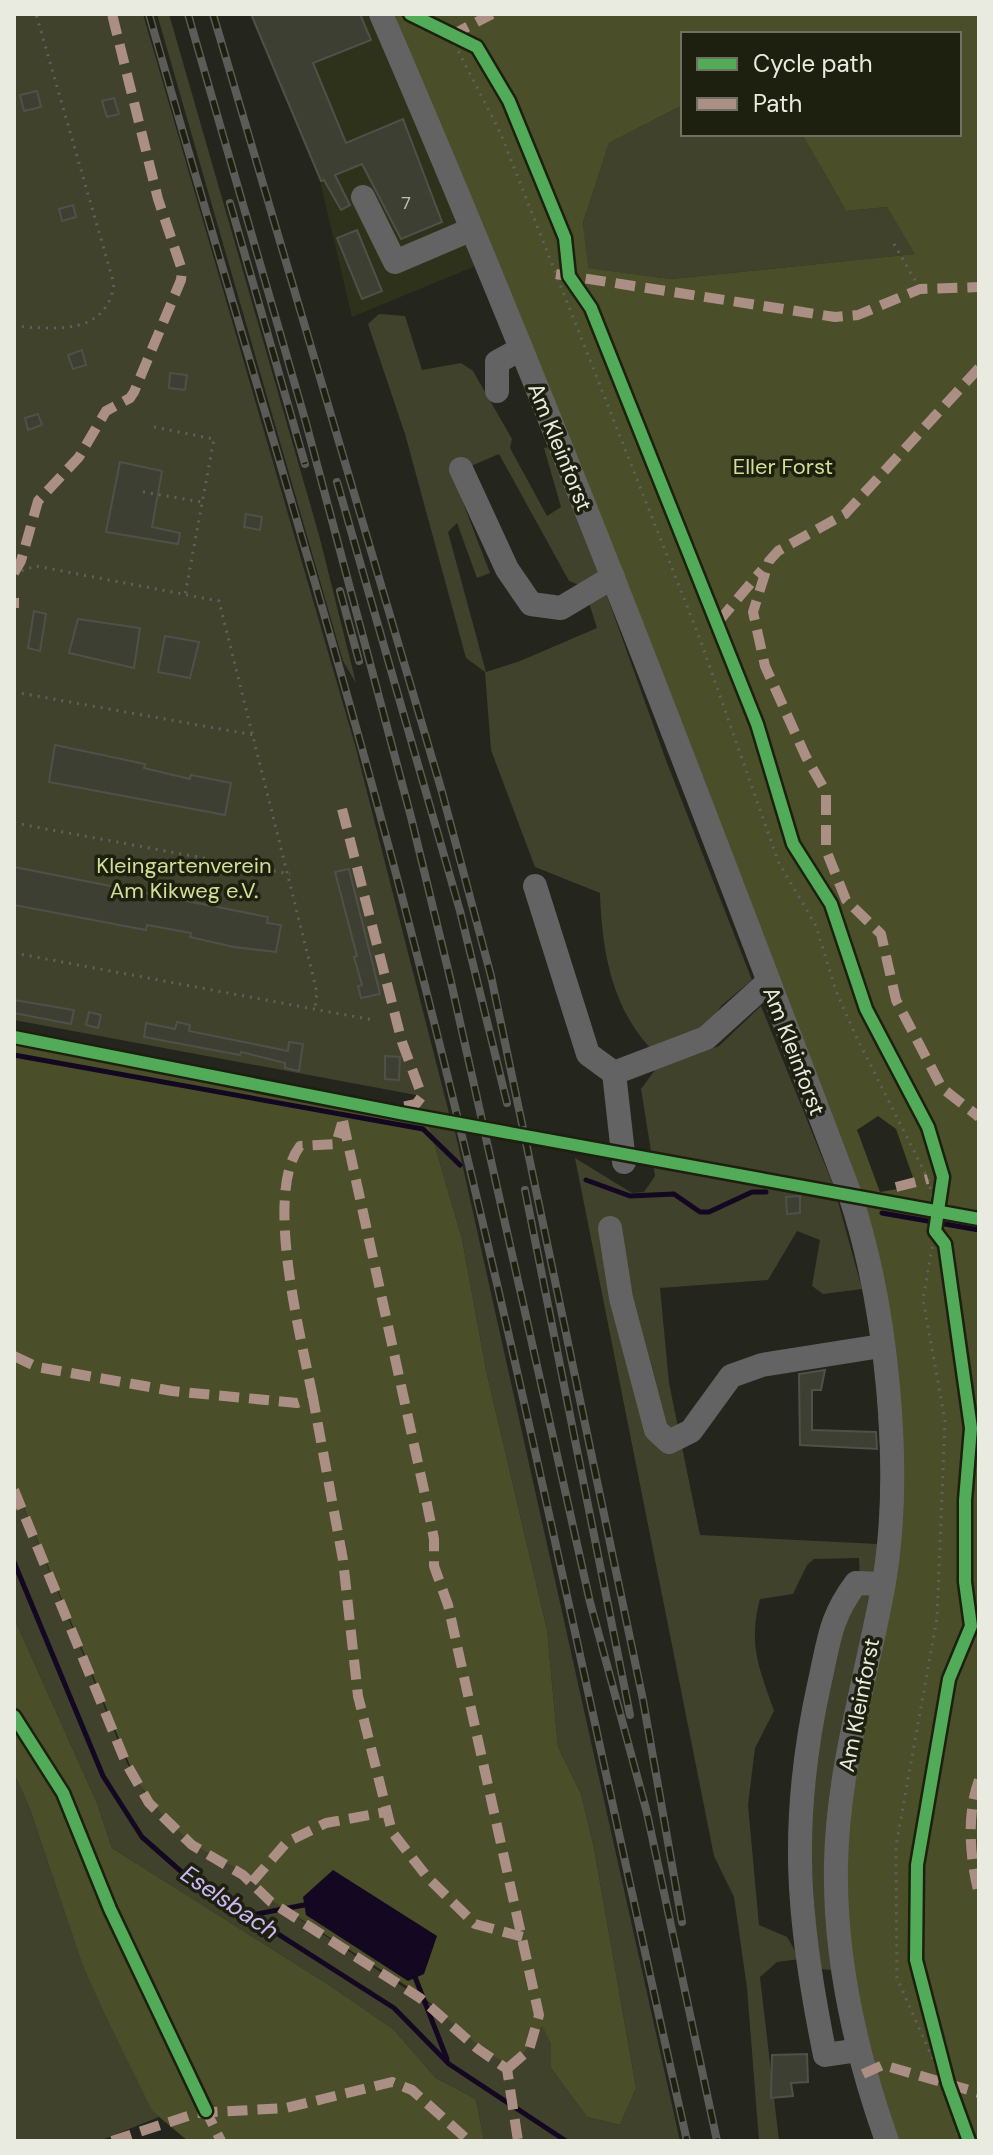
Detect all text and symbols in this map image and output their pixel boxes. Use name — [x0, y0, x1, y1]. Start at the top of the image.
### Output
legend — [681, 32, 961, 136]
text: Cycle path — [753, 48, 872, 79]
text: Path — [753, 88, 802, 119]
house number: 7 — [401, 191, 411, 215]
street label: Am Kleinforst — [521, 379, 599, 515]
park label: Eller Forst — [733, 452, 833, 481]
park label: Kleingartenverein Am Kikweg e.V. — [96, 851, 272, 905]
street label: Am Kleinforst — [756, 982, 832, 1120]
street label: Am Kleinforst — [832, 1636, 886, 1774]
water label: Eselsbach — [175, 1858, 285, 1946]

